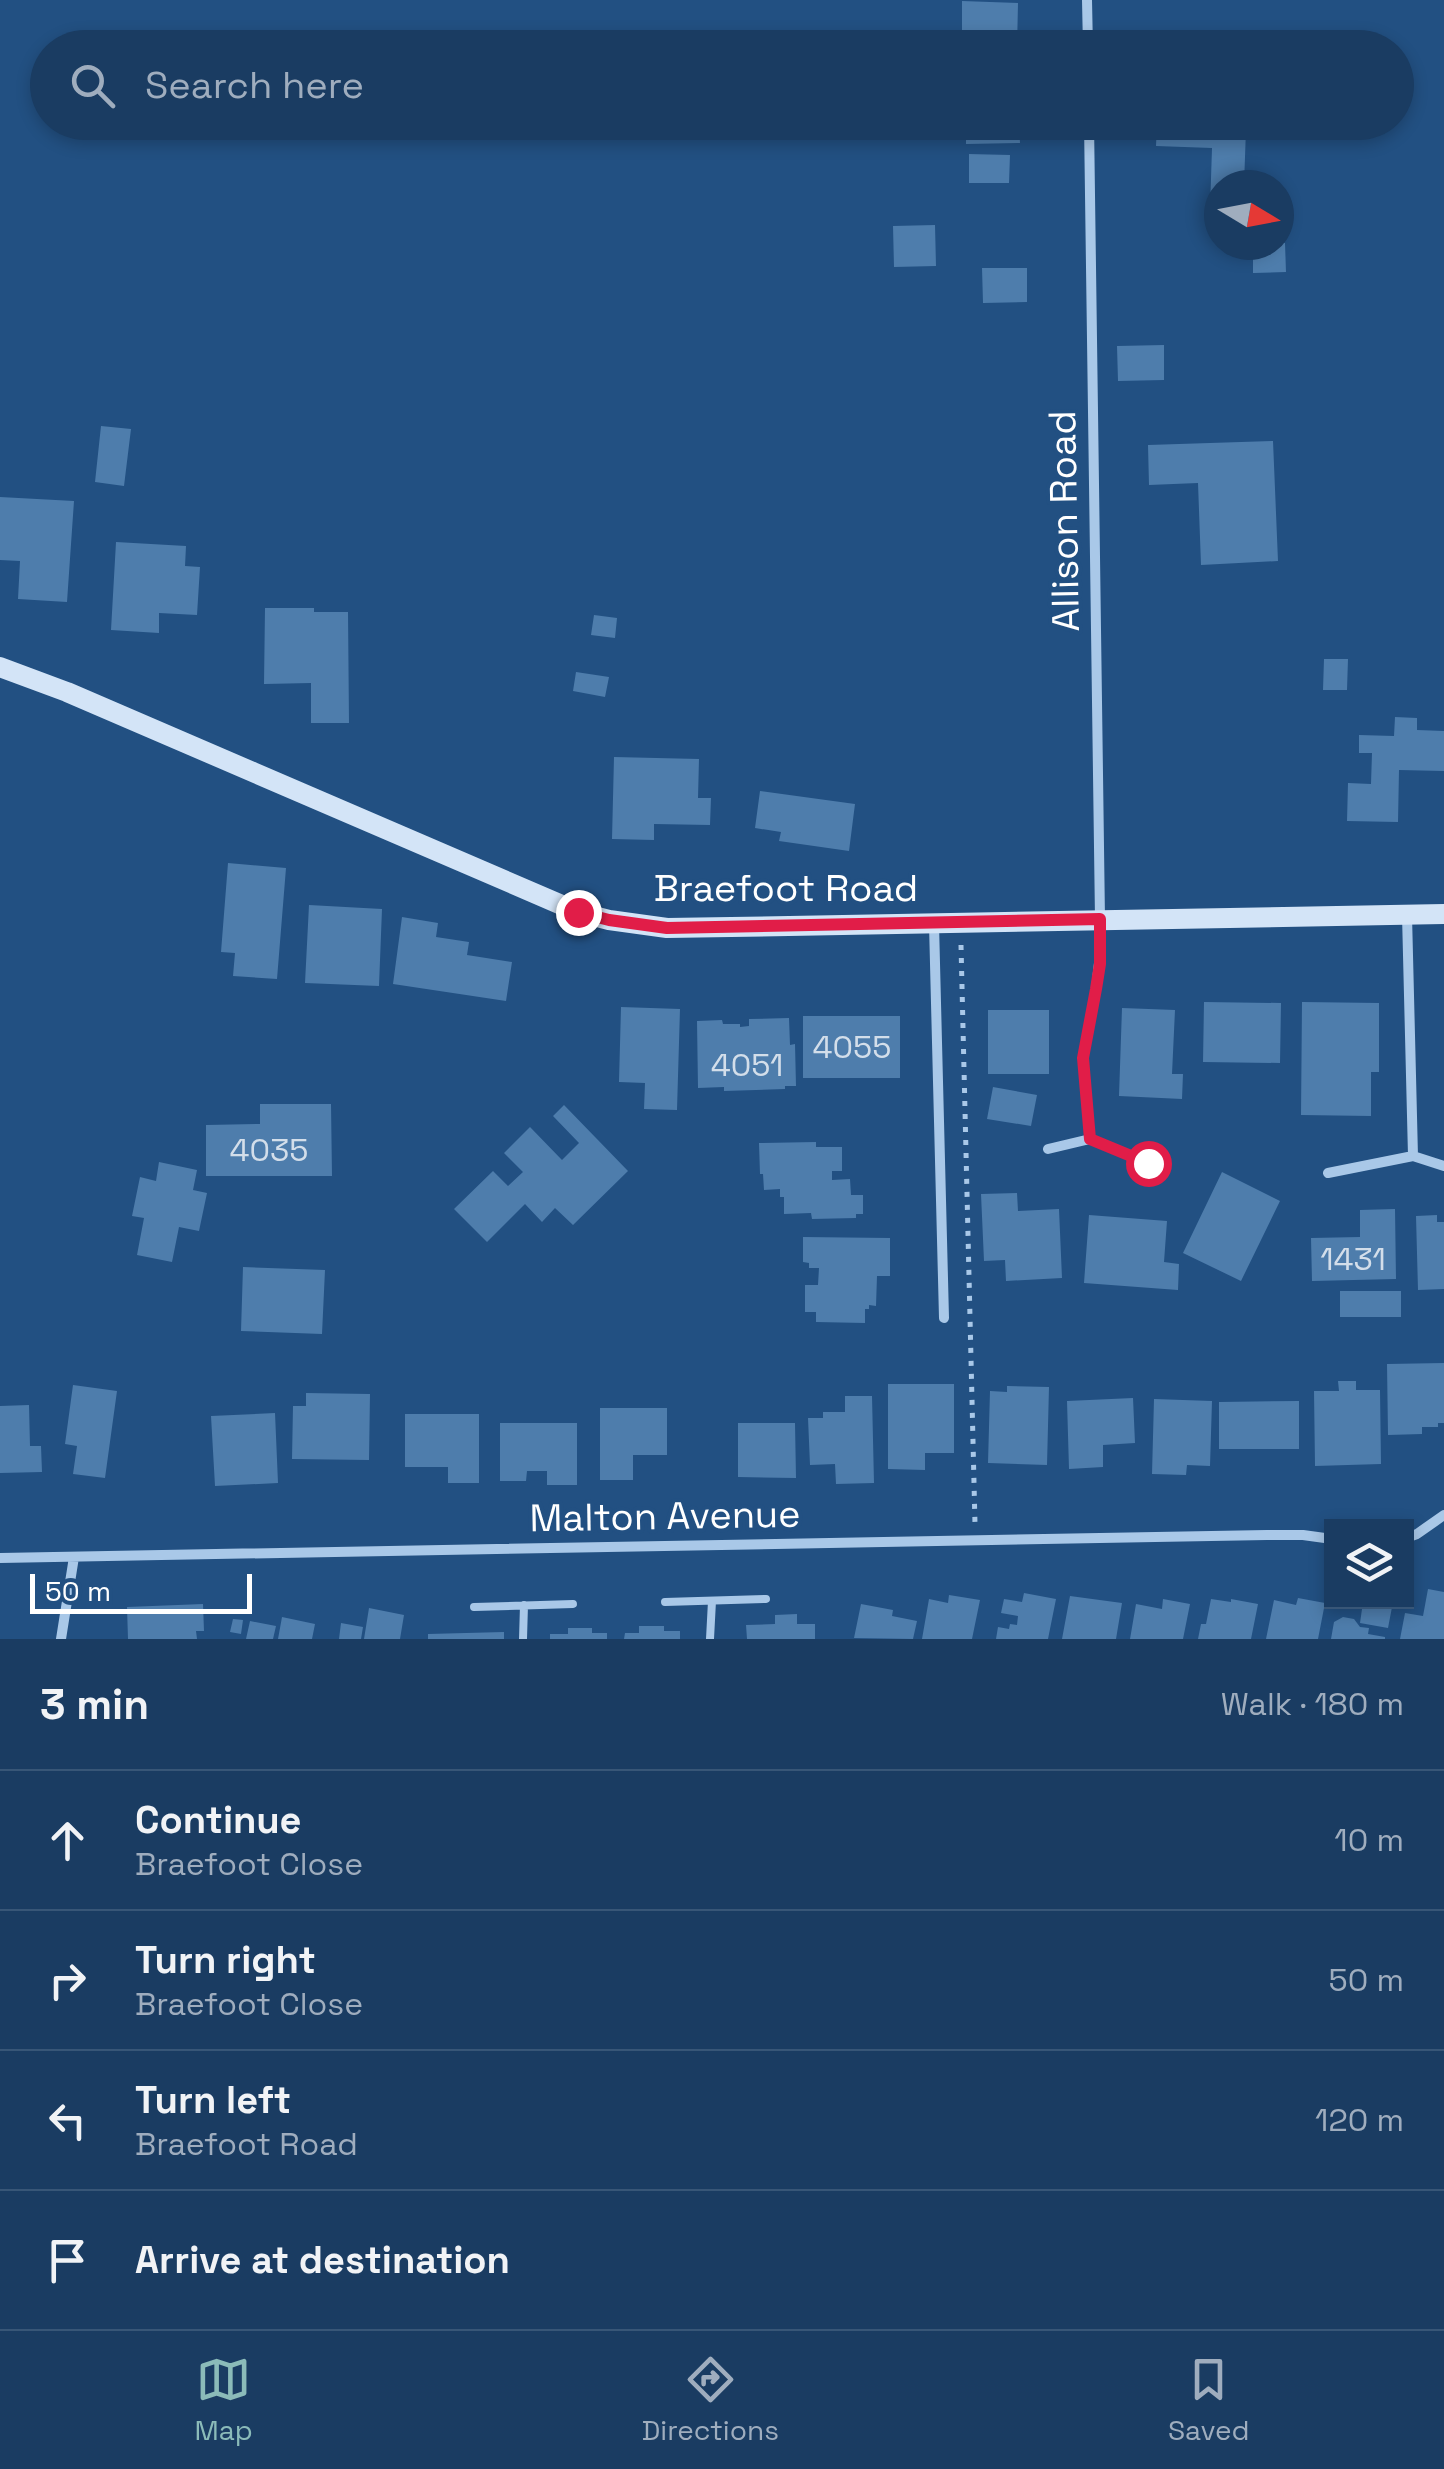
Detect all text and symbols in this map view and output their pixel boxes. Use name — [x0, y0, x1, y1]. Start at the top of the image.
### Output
search box — [30, 30, 1414, 140]
icon: search — [65, 58, 120, 113]
text: Search here — [145, 61, 364, 109]
north arrow — [1204, 170, 1294, 260]
street label: Allison Road — [1038, 410, 1090, 632]
street label: Braefoot Road — [654, 864, 918, 912]
route end — [556, 890, 602, 936]
house number: 4055 — [813, 1027, 891, 1067]
house number: 4051 — [711, 1045, 783, 1085]
house number: 4035 — [229, 1130, 309, 1170]
route start — [1126, 1141, 1172, 1187]
house number: 1431 — [1320, 1239, 1386, 1279]
street label: Malton Avenue — [529, 1490, 801, 1542]
map controls — [1324, 1519, 1414, 1609]
button: layers — [1324, 1519, 1414, 1609]
scale bar — [30, 1569, 252, 1614]
text: 50 m — [45, 1573, 111, 1609]
text: 3 min — [40, 1678, 149, 1731]
text: Walk · 180 m — [1221, 1684, 1404, 1724]
text: Continue — [135, 1796, 301, 1844]
icon: ahead — [40, 1813, 95, 1868]
text: 10 m — [1334, 1820, 1404, 1860]
text: Braefoot Close — [135, 1844, 363, 1884]
text: Turn right — [135, 1936, 316, 1984]
icon: right — [40, 1953, 95, 2008]
text: 50 m — [1329, 1960, 1404, 2000]
text: Braefoot Close — [135, 1984, 363, 2024]
text: Turn left — [135, 2076, 291, 2124]
icon: left — [40, 2093, 95, 2148]
text: 120 m — [1315, 2100, 1404, 2140]
text: Braefoot Road — [135, 2124, 358, 2164]
icon: arrive — [40, 2233, 95, 2288]
text: Arrive at destination — [135, 2236, 510, 2284]
tab: Map — [194, 2352, 253, 2448]
tab: Directions — [642, 2352, 779, 2448]
tab: Saved — [1168, 2352, 1250, 2448]

